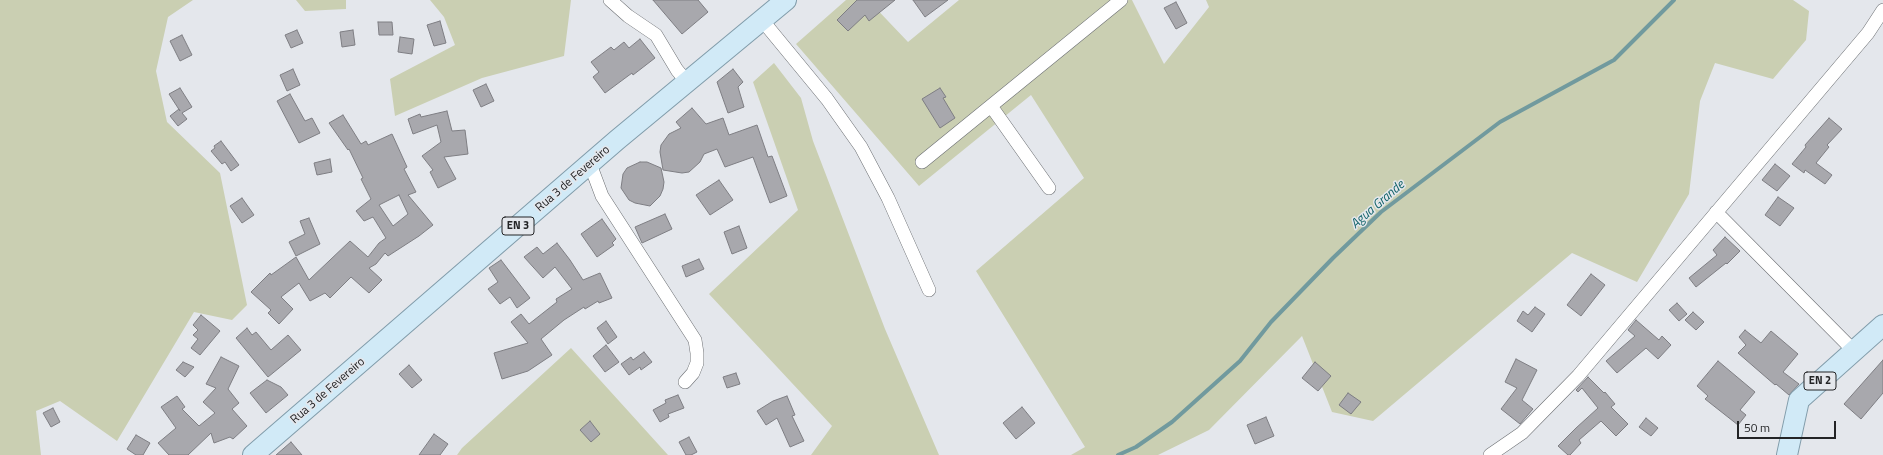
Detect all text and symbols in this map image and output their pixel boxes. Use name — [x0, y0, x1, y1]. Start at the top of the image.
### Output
street label: Rua 3 de Fevereiro — [533, 143, 613, 215]
water label: Agua Grande — [1348, 178, 1408, 232]
road number: EN 3 — [502, 217, 534, 235]
street label: Rua 3 de Fevereiro — [288, 355, 368, 427]
road number: EN 2 — [1804, 372, 1836, 390]
scale bar — [1739, 413, 1838, 439]
text: 50 m — [1744, 418, 1770, 437]

